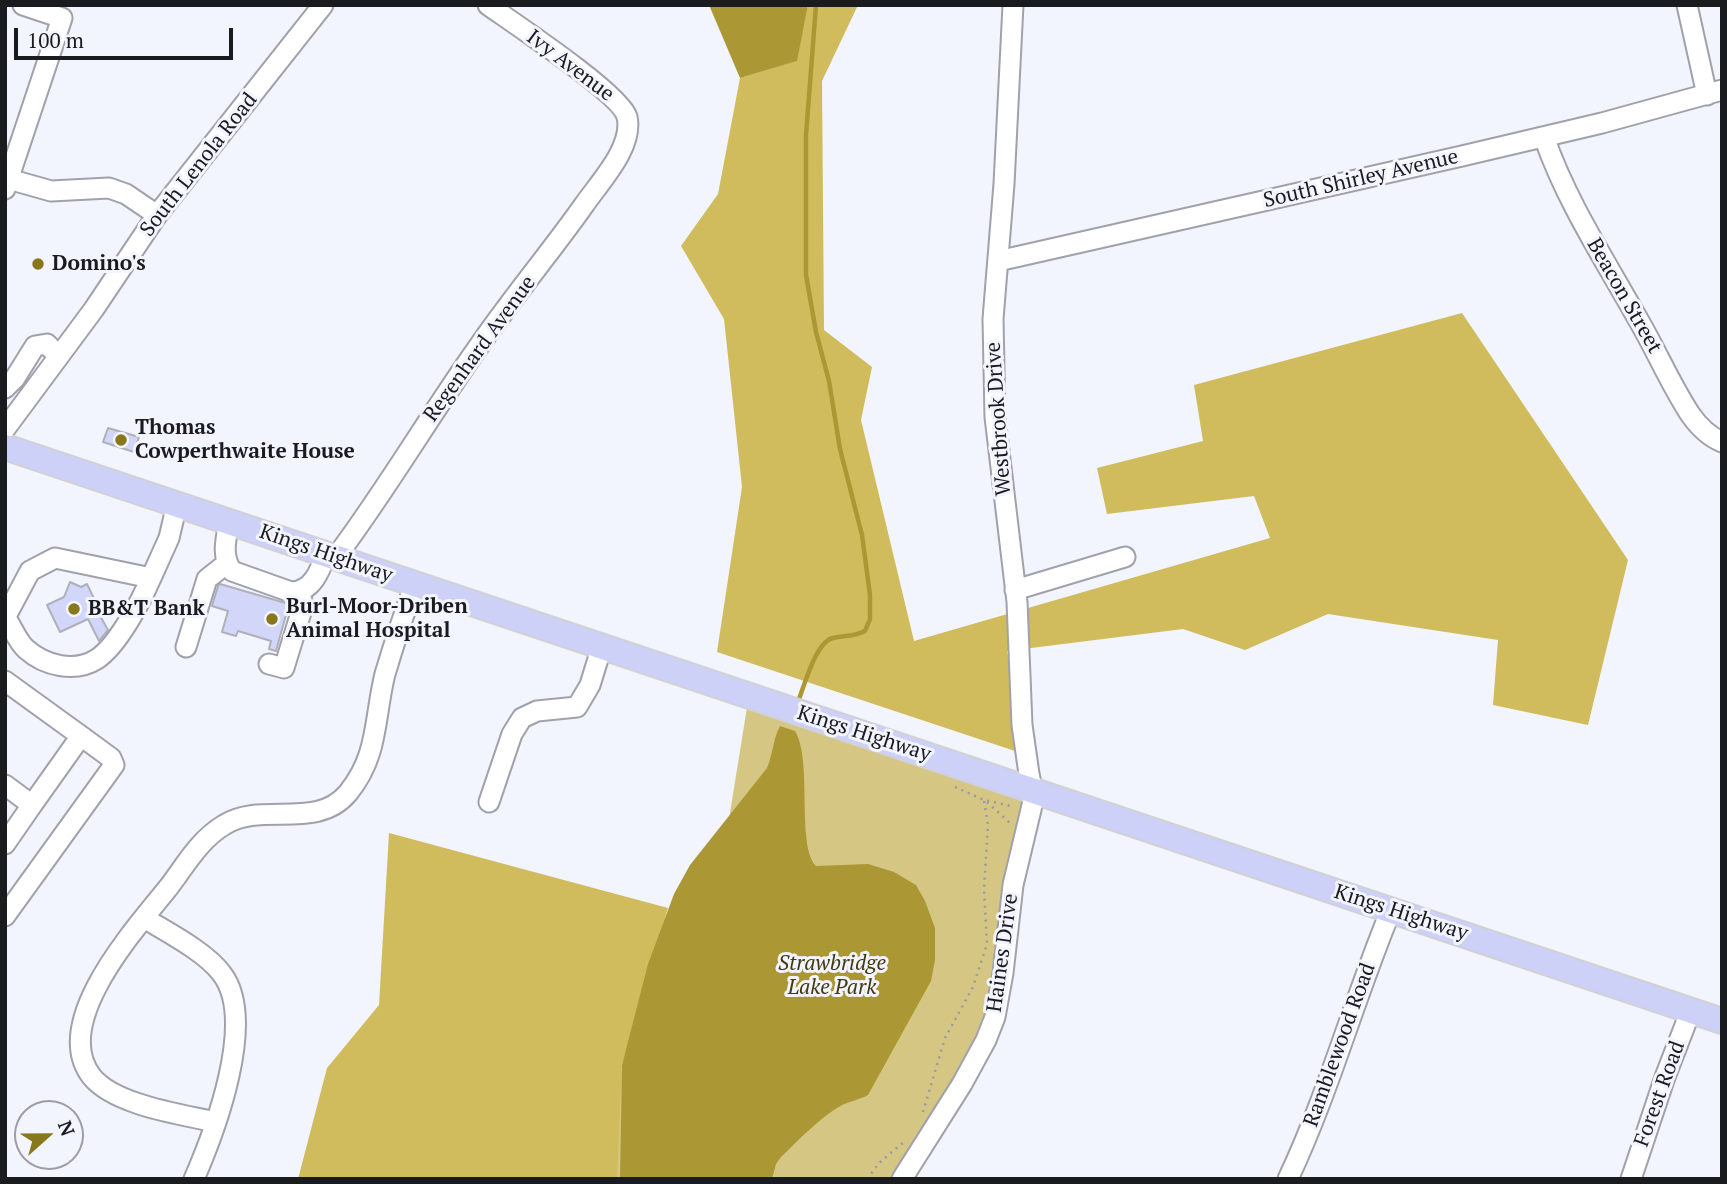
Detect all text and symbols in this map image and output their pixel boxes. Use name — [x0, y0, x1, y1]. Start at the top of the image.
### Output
scale bar — [18, 14, 236, 58]
street label: Ivy Avenue — [521, 25, 619, 107]
text: 100 m — [27, 26, 84, 54]
street label: South Lenola Road — [135, 88, 263, 242]
street label: South Shirley Avenue — [1261, 144, 1461, 214]
street label: Beacon Street — [1581, 234, 1667, 358]
place label: Domino's — [52, 251, 146, 277]
marker: Domino's — [30, 256, 46, 272]
street label: Regenhard Avenue — [419, 271, 541, 427]
street label: Westbrook Drive — [981, 341, 1017, 497]
place label: Thomas Cowperthwaite House — [135, 415, 355, 465]
marker: Thomas Cowperthwaite House — [113, 432, 129, 448]
street label: Kings Highway — [256, 519, 396, 589]
place label: Burl-Moor-Driben Animal Hospital — [286, 594, 468, 644]
place label: BB&T Bank — [88, 596, 205, 622]
marker: BB&T Bank — [66, 601, 82, 617]
marker: Burl-Moor-Driben Animal Hospital — [264, 611, 280, 627]
street label: Kings Highway — [794, 701, 934, 767]
street label: Kings Highway — [1331, 880, 1471, 946]
street label: Haines Drive — [982, 892, 1024, 1014]
park label: Strawbridge Lake Park — [778, 951, 886, 1001]
street label: Ramblewood Road — [1299, 960, 1381, 1130]
street label: Forest Road — [1629, 1038, 1691, 1150]
north arrow — [14, 1100, 84, 1170]
text: N — [53, 1117, 81, 1139]

